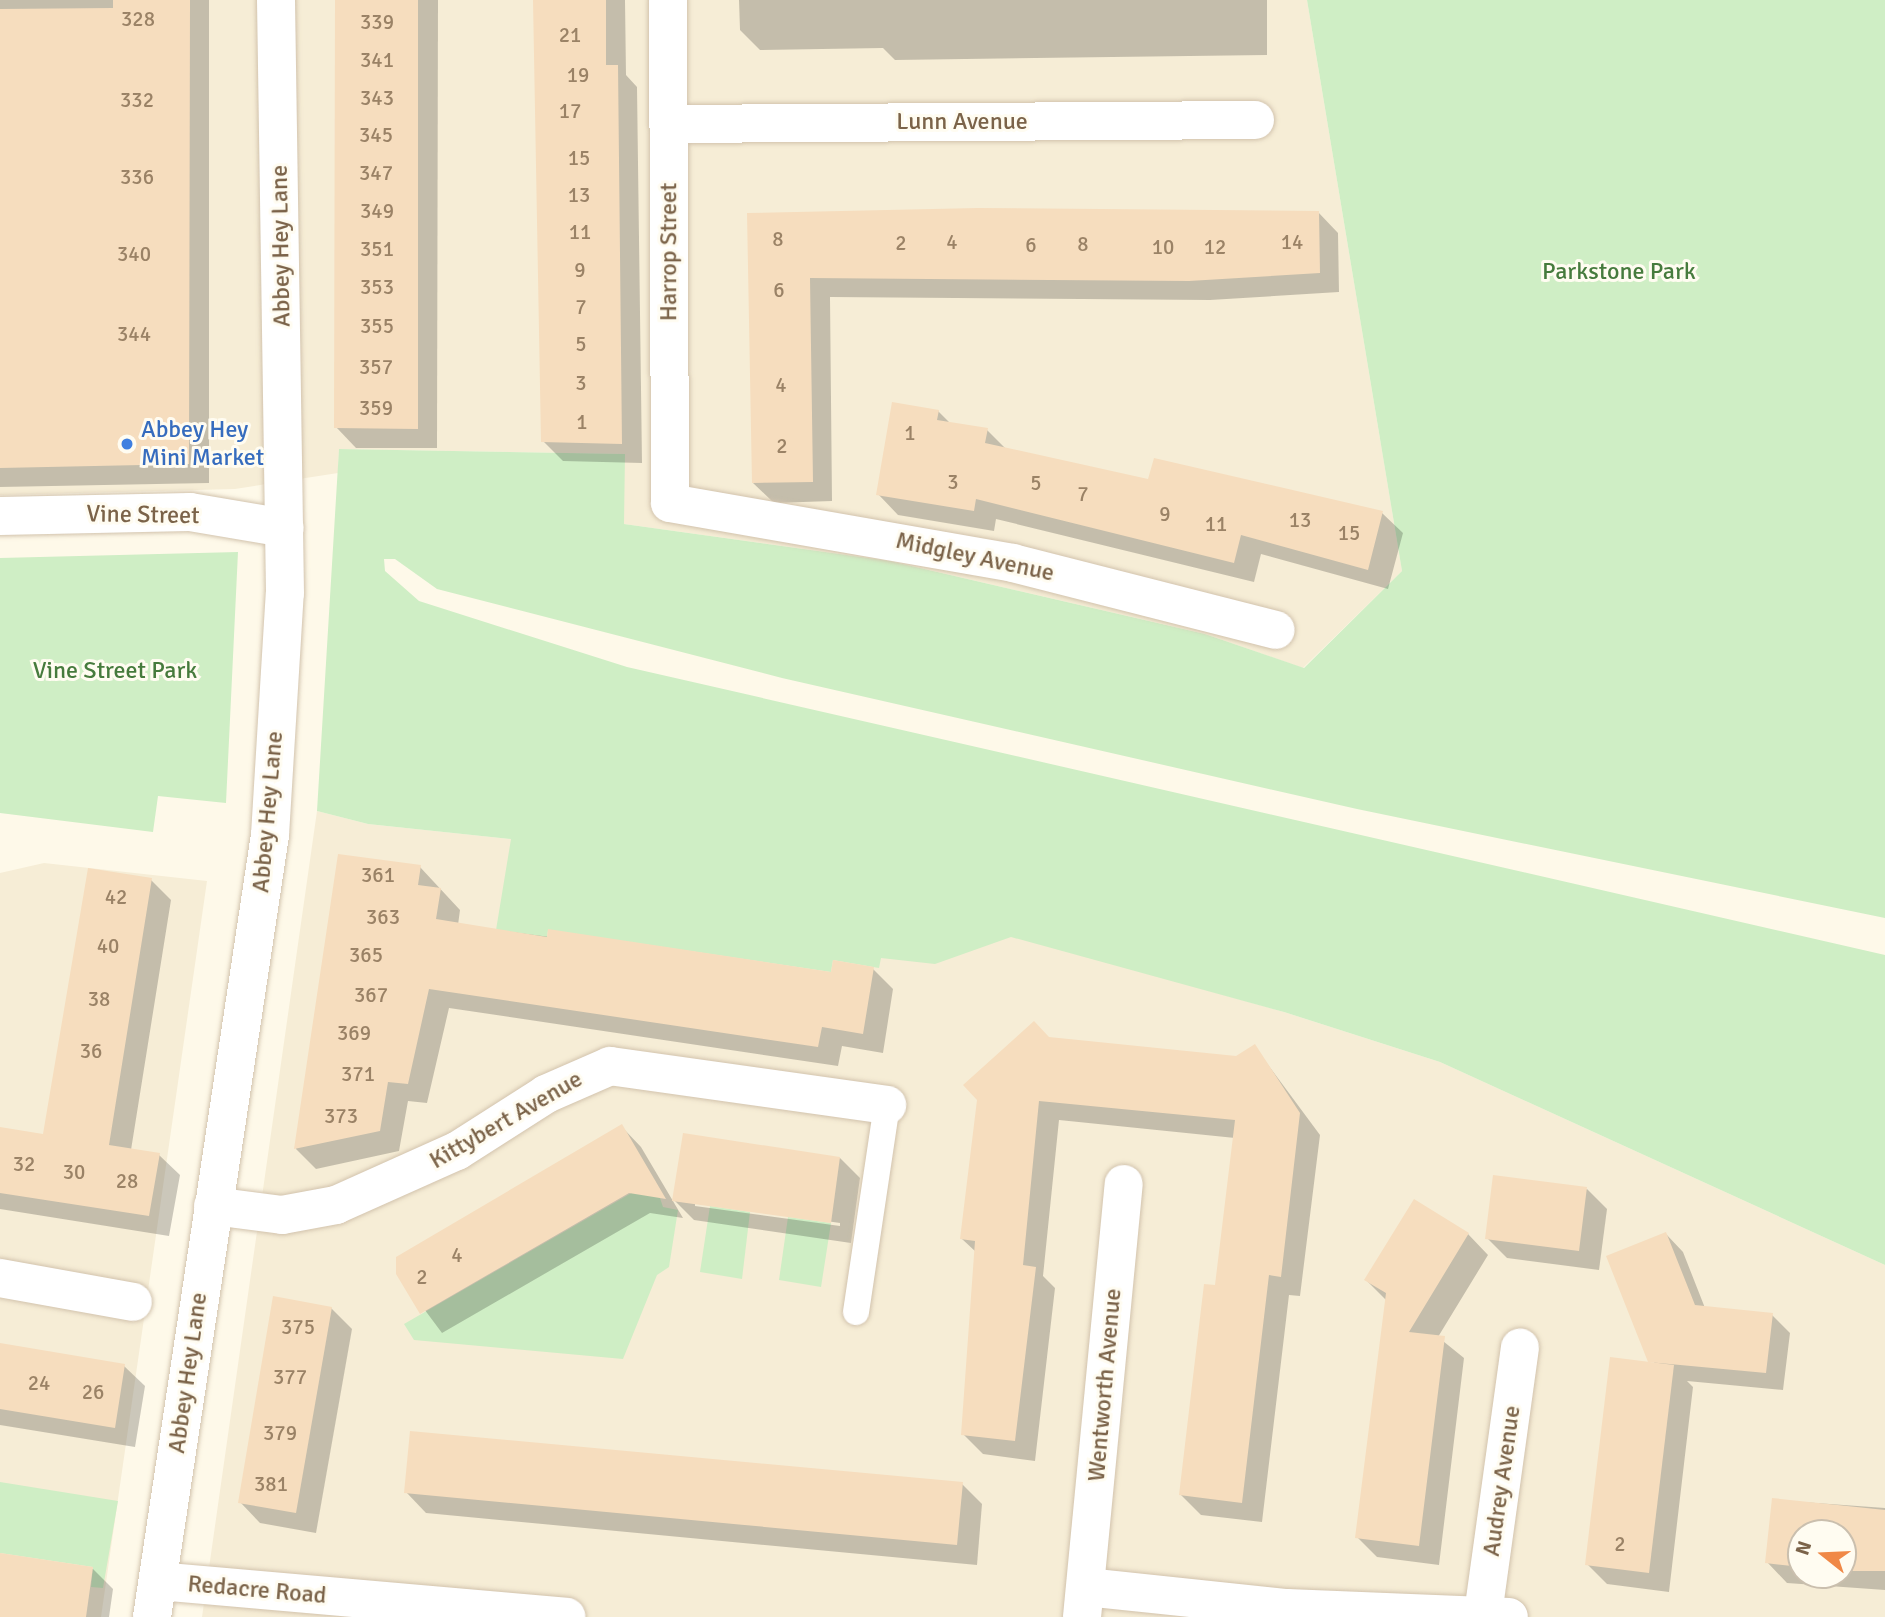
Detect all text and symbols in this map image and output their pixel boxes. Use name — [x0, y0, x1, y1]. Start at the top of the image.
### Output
house number: 328 — [121, 6, 155, 32]
house number: 339 — [360, 9, 394, 35]
house number: 21 — [559, 22, 581, 48]
house number: 341 — [360, 47, 394, 73]
house number: 19 — [567, 62, 589, 88]
house number: 343 — [360, 85, 394, 111]
house number: 332 — [120, 87, 154, 113]
house number: 17 — [559, 98, 581, 124]
street label: Lunn Avenue — [896, 108, 1028, 136]
house number: 345 — [359, 122, 393, 148]
house number: 15 — [568, 145, 590, 171]
house number: 347 — [359, 160, 393, 186]
house number: 336 — [120, 164, 154, 190]
street label: Abbey Hey Lane — [265, 165, 297, 327]
house number: 13 — [568, 182, 590, 208]
street label: Harrop Street — [655, 183, 683, 321]
house number: 349 — [360, 198, 394, 224]
house number: 11 — [569, 219, 591, 245]
house number: 8 — [772, 226, 784, 252]
house number: 4 — [946, 229, 958, 255]
house number: 14 — [1281, 229, 1303, 255]
house number: 2 — [895, 230, 907, 256]
house number: 8 — [1077, 231, 1089, 257]
house number: 6 — [1025, 232, 1037, 258]
house number: 10 — [1152, 234, 1174, 260]
house number: 12 — [1204, 234, 1226, 260]
house number: 351 — [360, 236, 394, 262]
house number: 340 — [117, 241, 151, 267]
house number: 9 — [574, 257, 586, 283]
park label: Parkstone Park — [1542, 258, 1696, 286]
house number: 353 — [360, 274, 394, 300]
house number: 6 — [773, 277, 785, 303]
house number: 7 — [575, 294, 587, 320]
house number: 355 — [360, 313, 394, 339]
house number: 344 — [117, 321, 151, 347]
house number: 5 — [575, 331, 587, 357]
house number: 357 — [359, 354, 393, 380]
house number: 3 — [575, 370, 587, 396]
house number: 4 — [775, 372, 787, 398]
house number: 359 — [359, 395, 393, 421]
house number: 1 — [576, 409, 588, 435]
place label: Abbey Hey Mini Market — [141, 416, 264, 472]
house number: 1 — [904, 420, 916, 446]
house number: 2 — [776, 433, 788, 459]
marker: Abbey Hey Mini Market — [119, 436, 135, 452]
house number: 3 — [947, 469, 959, 495]
house number: 5 — [1030, 470, 1042, 496]
house number: 7 — [1077, 481, 1089, 507]
street label: Vine Street — [86, 500, 200, 530]
house number: 9 — [1159, 501, 1171, 527]
house number: 13 — [1289, 507, 1311, 533]
house number: 11 — [1205, 511, 1227, 537]
house number: 15 — [1338, 520, 1360, 546]
street label: Midgley Avenue — [893, 526, 1057, 588]
park label: Vine Street Park — [33, 657, 197, 685]
street label: Abbey Hey Lane — [247, 730, 289, 894]
house number: 361 — [361, 862, 395, 888]
house number: 42 — [105, 884, 127, 910]
house number: 363 — [366, 904, 400, 930]
house number: 40 — [97, 933, 119, 959]
house number: 365 — [349, 942, 383, 968]
house number: 367 — [354, 982, 388, 1008]
house number: 38 — [88, 986, 110, 1012]
house number: 369 — [337, 1020, 371, 1046]
house number: 36 — [80, 1038, 102, 1064]
house number: 371 — [341, 1061, 375, 1087]
street label: Kittybert Avenue — [425, 1065, 587, 1175]
house number: 373 — [324, 1103, 358, 1129]
house number: 32 — [13, 1151, 35, 1177]
house number: 30 — [63, 1159, 85, 1185]
house number: 28 — [116, 1168, 138, 1194]
house number: 4 — [451, 1242, 463, 1268]
house number: 2 — [416, 1264, 428, 1290]
street label: Wentworth Avenue — [1082, 1287, 1128, 1483]
street label: Abbey Hey Lane — [162, 1291, 214, 1455]
house number: 375 — [281, 1314, 315, 1340]
house number: 377 — [273, 1364, 307, 1390]
house number: 24 — [28, 1370, 50, 1396]
house number: 26 — [82, 1379, 104, 1405]
street label: Audrey Avenue — [1477, 1404, 1527, 1558]
house number: 379 — [263, 1420, 297, 1446]
house number: 381 — [254, 1471, 288, 1497]
north arrow — [1787, 1519, 1857, 1589]
house number: 2 — [1614, 1531, 1626, 1557]
text: N — [1790, 1538, 1817, 1558]
street label: Redacre Road — [186, 1570, 328, 1610]

